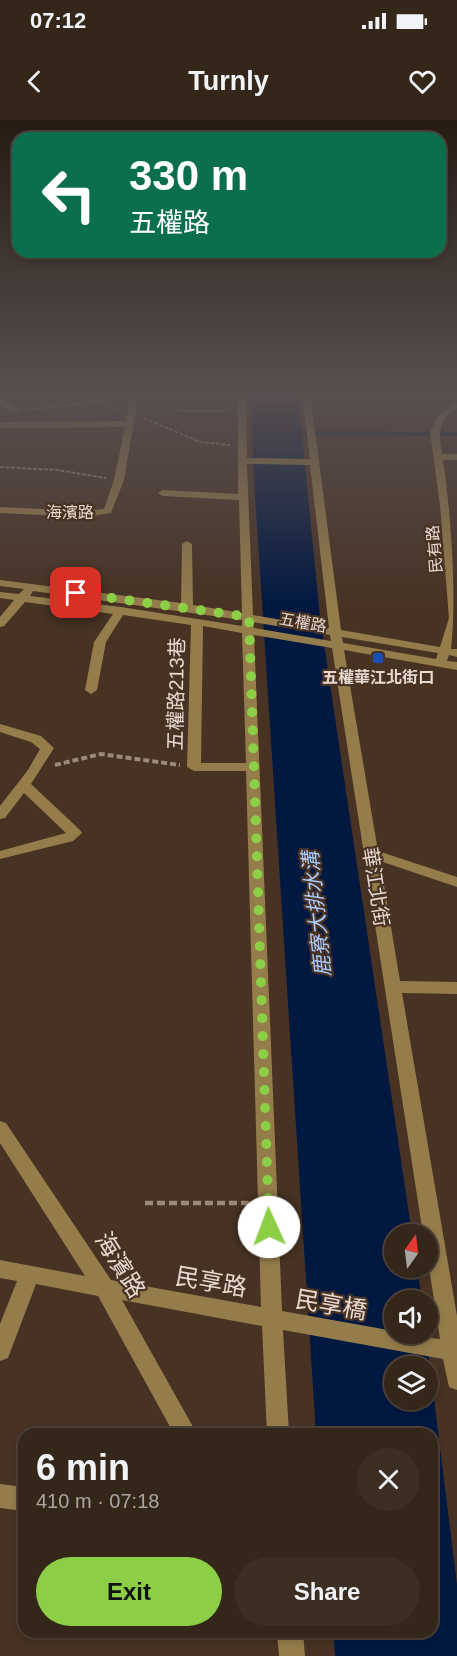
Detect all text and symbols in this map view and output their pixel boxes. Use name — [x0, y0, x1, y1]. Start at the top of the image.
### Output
text: 07:12 — [30, 8, 86, 33]
icon: back — [18, 65, 51, 98]
icon: heart — [406, 65, 439, 98]
text: Turnly — [188, 66, 269, 96]
text: 330 m — [129, 152, 248, 199]
icon: left — [30, 156, 108, 234]
text: 五權路 — [129, 208, 210, 238]
street label: 海濱路 — [46, 504, 94, 521]
street label: 民有路 — [424, 524, 445, 574]
pin — [50, 567, 101, 618]
icon: arrive — [59, 576, 92, 609]
street label: 五權路 — [278, 610, 328, 635]
street label: 五權路213巷 — [164, 637, 188, 751]
marker: 五權華江北街口 — [371, 651, 385, 665]
place label: 五權華江北街口 — [322, 669, 434, 686]
street label: 華江北街 — [359, 846, 393, 928]
water label: 鹿寮大排水溝 — [298, 847, 335, 978]
position arrow — [237, 1195, 301, 1259]
north arrow — [384, 1224, 438, 1278]
map controls — [384, 1224, 438, 1410]
street label: 海濱路 — [90, 1227, 151, 1302]
street label: 民享路 — [173, 1262, 249, 1301]
street label: 民享橋 — [293, 1285, 369, 1324]
button: sound — [384, 1290, 438, 1344]
button: layers — [384, 1356, 438, 1410]
text: 6 min — [36, 1447, 130, 1488]
button: close — [357, 1448, 420, 1511]
text: 410 m · 07:18 — [36, 1490, 159, 1512]
button: Exit — [36, 1557, 222, 1626]
button: Share — [234, 1557, 420, 1626]

